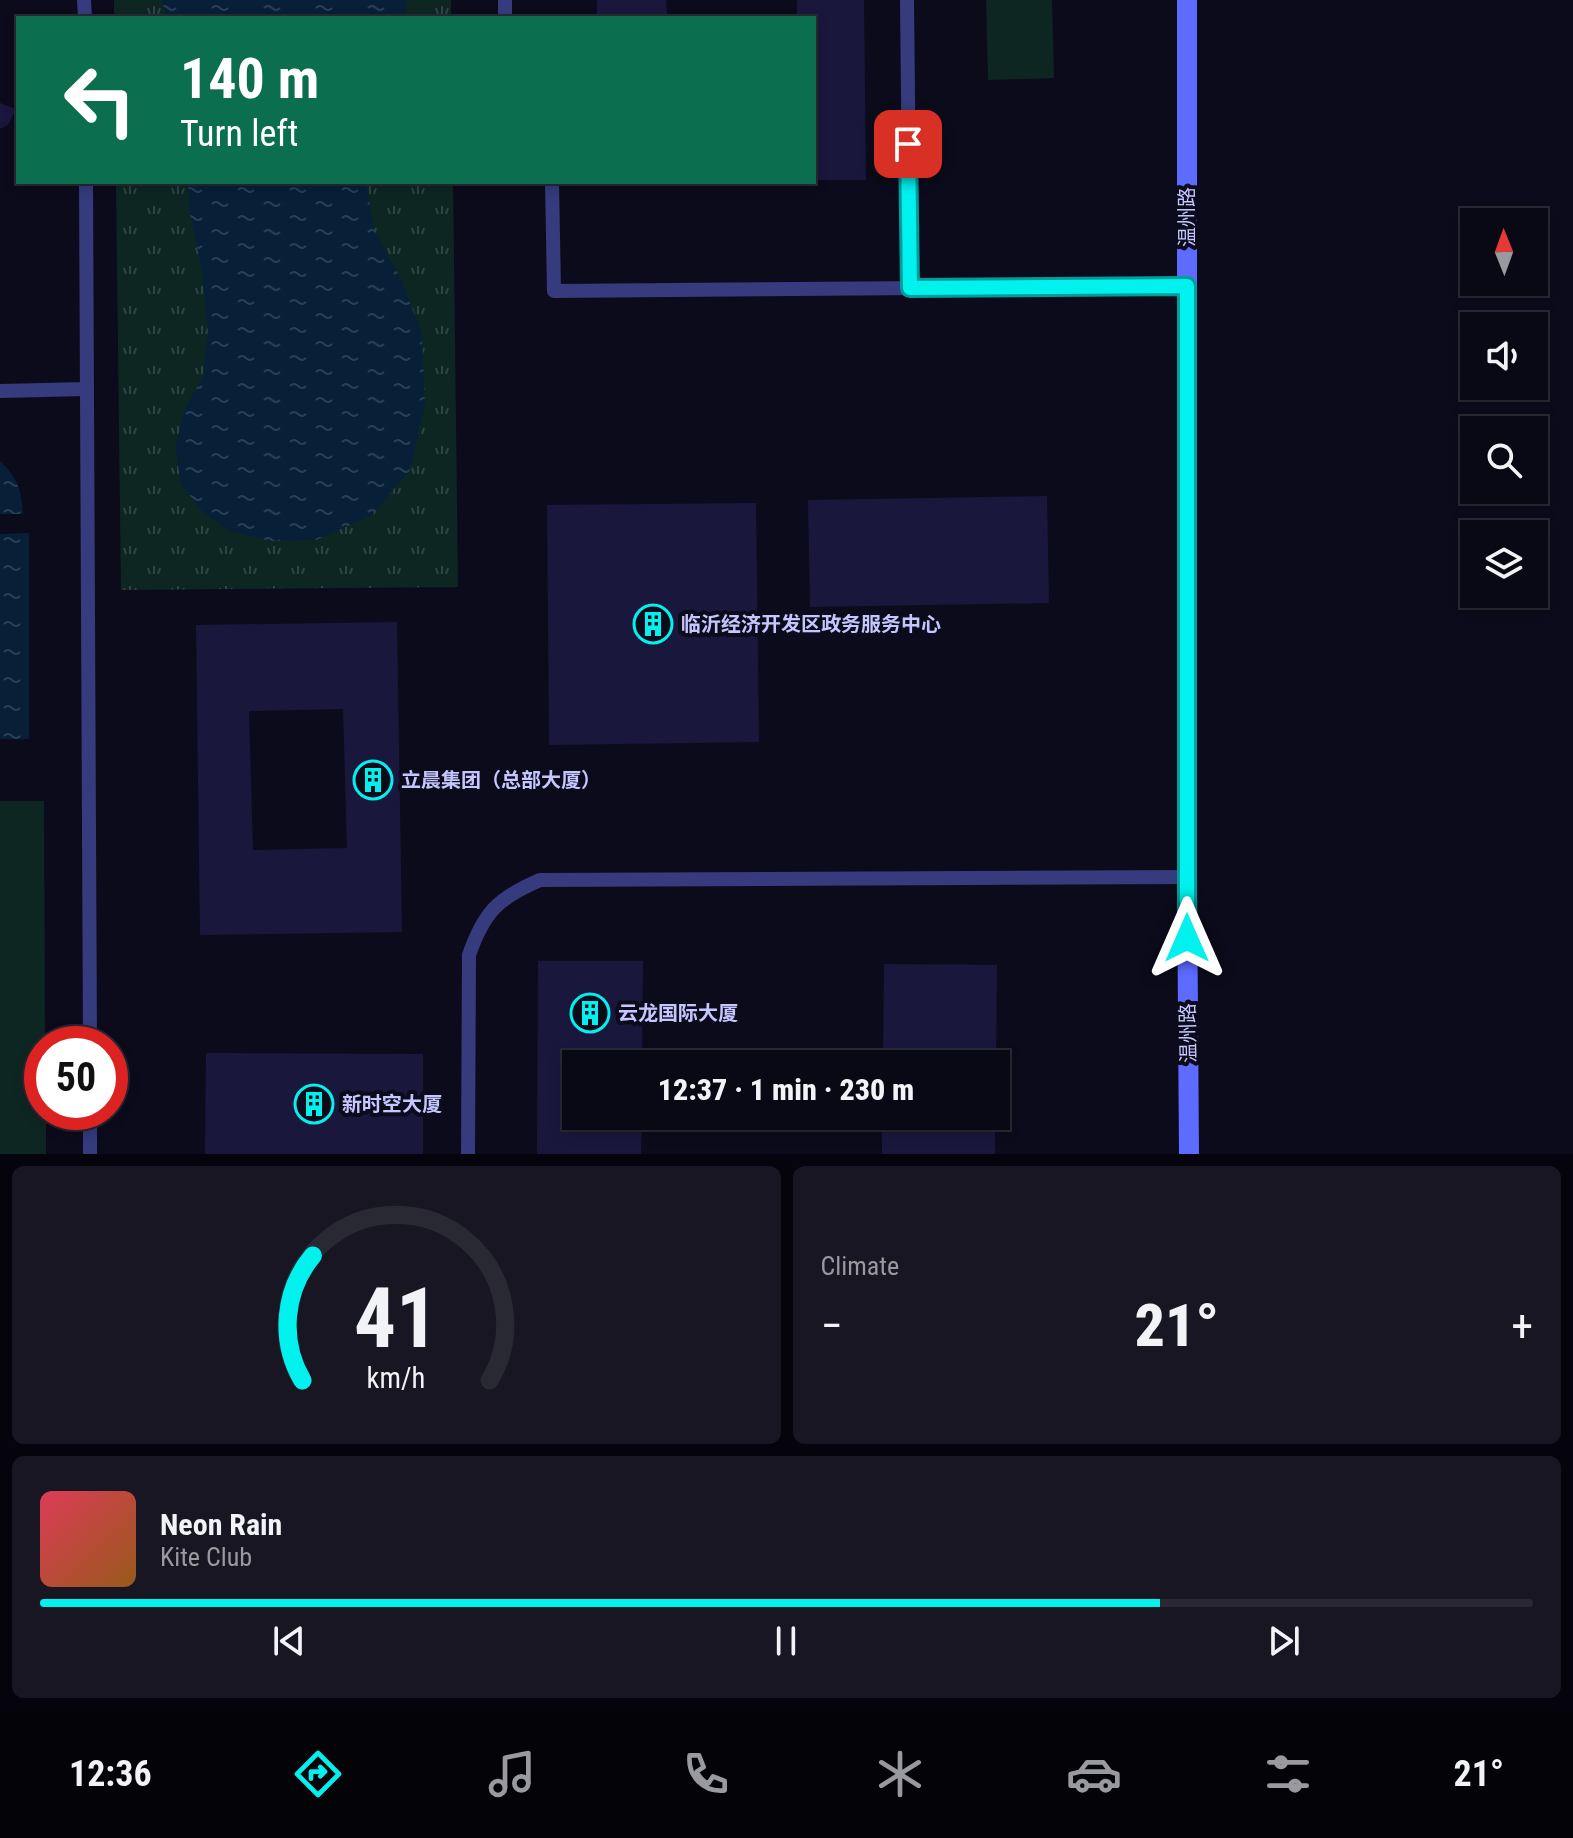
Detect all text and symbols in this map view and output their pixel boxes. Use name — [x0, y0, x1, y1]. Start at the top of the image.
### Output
text: 140 m — [180, 46, 319, 112]
icon: left — [48, 48, 152, 152]
pin — [874, 110, 942, 178]
text: Turn left — [180, 113, 298, 155]
icon: arrive — [886, 122, 930, 166]
street label: 温州路 — [1175, 187, 1199, 247]
north arrow — [1460, 208, 1548, 296]
map controls — [1460, 208, 1548, 608]
button: sound — [1460, 312, 1548, 400]
button: search — [1460, 416, 1548, 504]
button: layers — [1460, 520, 1548, 608]
building icon: 临沂经济开发区政务服务中心 — [632, 603, 674, 645]
place label: 临沂经济开发区政务服务中心 — [681, 612, 941, 636]
building icon: 立晨集团（总部大厦） — [352, 759, 394, 801]
place label: 立晨集团（总部大厦） — [401, 768, 601, 792]
position arrow — [1145, 896, 1229, 980]
building icon: 云龙国际大厦 — [569, 992, 611, 1034]
place label: 云龙国际大厦 — [618, 1001, 738, 1025]
street label: 温州路 — [1175, 1003, 1201, 1063]
speed limit sign: 50 — [24, 1026, 128, 1130]
text: 12:37 · 1 min · 230 m — [658, 1072, 914, 1107]
building icon: 新时空大厦 — [293, 1083, 335, 1125]
place label: 新时空大厦 — [342, 1092, 442, 1116]
text: Climate — [821, 1251, 899, 1281]
text: 41 — [354, 1270, 438, 1367]
text: 21° — [1135, 1290, 1219, 1361]
text: − — [821, 1300, 843, 1352]
text: + — [1511, 1300, 1533, 1352]
text: km/h — [367, 1361, 426, 1395]
text: Neon Rain — [160, 1507, 282, 1542]
text: Kite Club — [160, 1542, 252, 1572]
icon: previous — [267, 1619, 311, 1663]
icon: pause — [764, 1619, 808, 1663]
icon: next — [1262, 1619, 1306, 1663]
icon: directions — [290, 1746, 346, 1802]
icon: music — [484, 1746, 540, 1802]
icon: phone — [678, 1746, 734, 1802]
icon: climate — [872, 1746, 928, 1802]
icon: car — [1066, 1746, 1122, 1802]
icon: filters — [1260, 1746, 1316, 1802]
text: 12:36 — [69, 1753, 152, 1795]
text: 21° — [1454, 1753, 1504, 1795]

